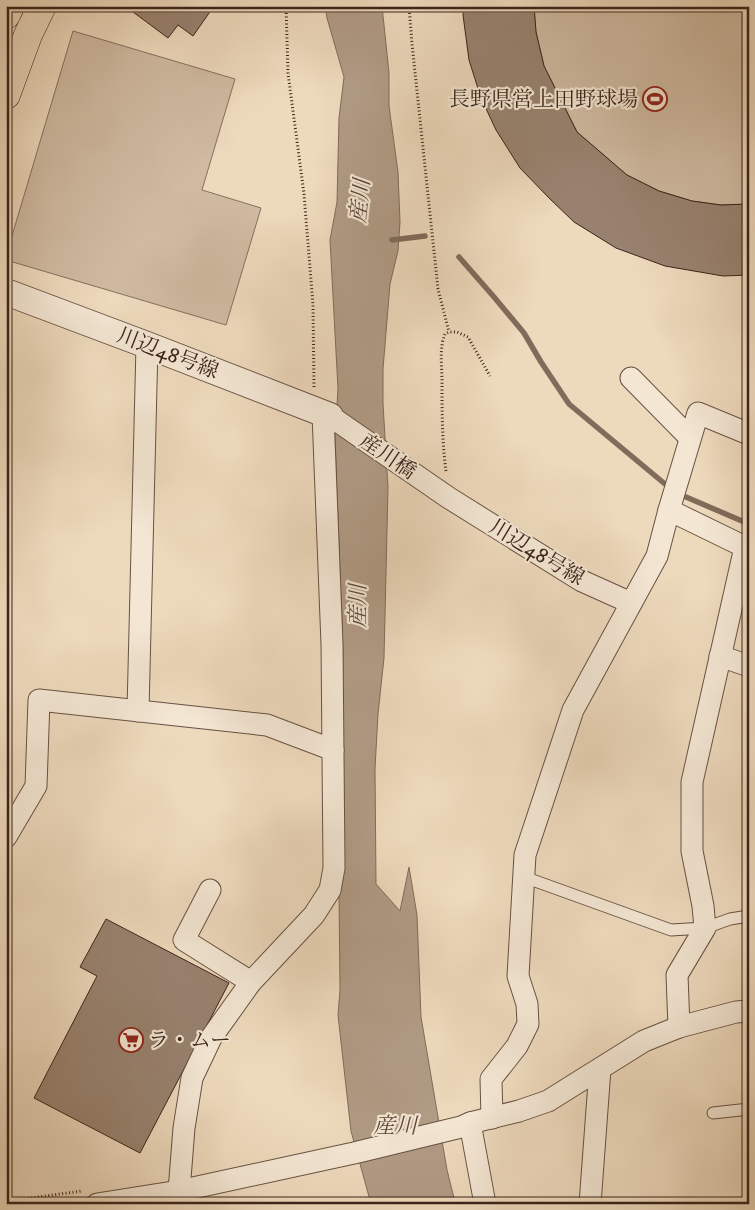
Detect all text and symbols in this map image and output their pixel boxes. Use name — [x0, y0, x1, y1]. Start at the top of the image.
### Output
sports icon: 長野県営上田野球場 — [642, 86, 668, 112]
place label: 長野県営上田野球場 — [449, 87, 638, 113]
water label: 産川 — [345, 176, 376, 224]
street label: 川辺48号線 — [113, 323, 222, 385]
street label: 産川橋 — [354, 428, 421, 485]
street label: 川辺48号線 — [484, 514, 589, 591]
water label: 産川 — [345, 582, 372, 628]
supermarket icon: ラ・ムー — [118, 1027, 144, 1053]
place label: ラ・ムー — [148, 1028, 231, 1054]
water label: 産川 — [373, 1113, 419, 1140]

